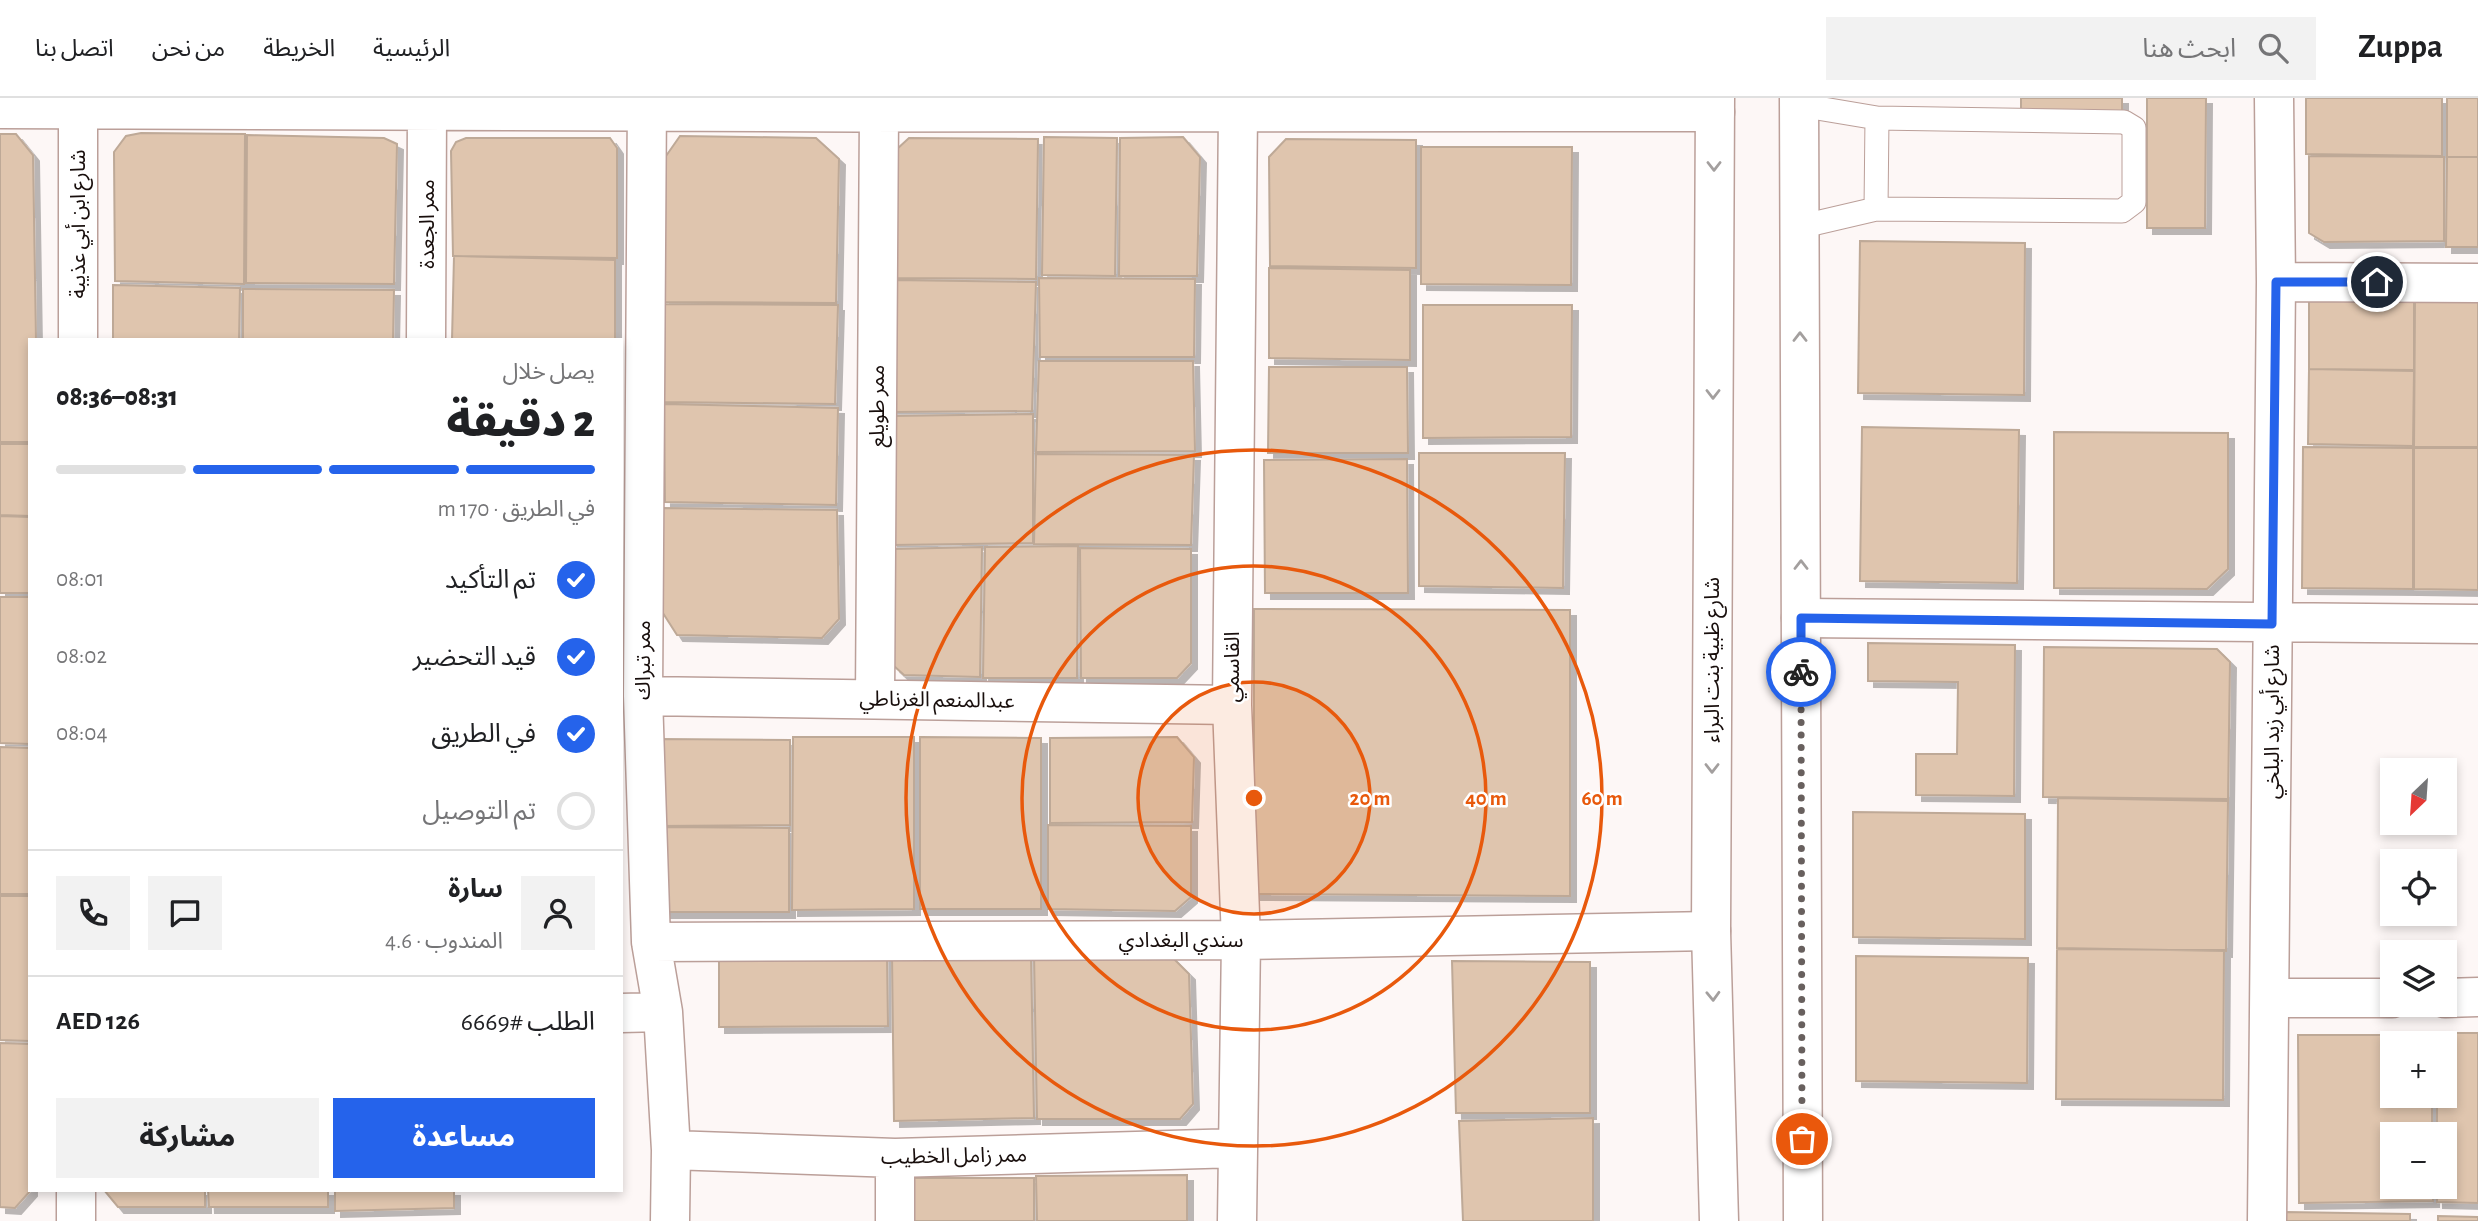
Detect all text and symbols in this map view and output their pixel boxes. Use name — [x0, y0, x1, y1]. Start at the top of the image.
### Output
search box — [1826, 17, 2316, 80]
icon: search — [2254, 29, 2292, 67]
text: Zuppa — [2358, 31, 2443, 64]
text: ابحث هنا — [2142, 36, 2236, 62]
text: اتصل بنا — [35, 37, 114, 61]
text: من نحن — [152, 37, 225, 61]
text: الخريطة — [263, 37, 335, 61]
text: الرئيسية — [373, 37, 450, 61]
street label: شارع ابن أبي عذيبة — [65, 150, 93, 298]
one-way arrow — [1706, 161, 1722, 172]
street label: ممر الجعدة — [417, 179, 439, 269]
pin — [2347, 252, 2407, 312]
icon: home — [2358, 263, 2396, 301]
one-way arrow — [1792, 332, 1808, 342]
text: يصل خلال — [502, 361, 595, 384]
street label: ممر طويلع — [867, 365, 892, 447]
text: 08:31–08:36 — [56, 384, 178, 410]
one-way arrow — [1705, 389, 1721, 399]
text: 2 دقيقة — [446, 399, 595, 445]
text: في الطريق · 170 m — [438, 498, 595, 521]
one-way arrow — [1793, 559, 1809, 570]
icon: check — [557, 561, 595, 599]
text: تم التأكيد — [445, 567, 536, 593]
text: 08:01 — [56, 568, 104, 591]
street label: شارع ظبية بنت البراء — [1702, 577, 1727, 743]
street label: ممر تبراك — [633, 620, 655, 700]
street label: القاسمي — [1222, 631, 1247, 703]
courier — [1766, 637, 1836, 707]
icon: check — [557, 638, 595, 676]
text: قيد التحضير — [413, 644, 536, 670]
text: 08:02 — [56, 645, 107, 668]
street label: شارع أبي زيد البلخي — [2259, 645, 2287, 799]
icon: bike — [1782, 653, 1820, 691]
street label: عبدالمنعم الغرناطي — [859, 688, 1015, 717]
icon: check — [557, 715, 595, 753]
text: في الطريق — [431, 721, 536, 747]
text: 08:04 — [56, 722, 108, 745]
north arrow — [2380, 758, 2457, 835]
map controls — [2380, 758, 2457, 1199]
one-way arrow — [1704, 763, 1720, 774]
centre of rings — [1242, 786, 1266, 810]
text: 20 m — [1350, 788, 1390, 809]
text: 40 m — [1465, 788, 1507, 809]
text: 60 m — [1581, 788, 1623, 809]
text: تم التوصيل — [422, 798, 536, 824]
button: locate — [2380, 849, 2457, 926]
button: phone — [56, 876, 130, 950]
button: chat — [148, 876, 222, 950]
text: سارة — [448, 876, 503, 902]
button: person — [521, 876, 595, 950]
text: المندوب · 4.6 — [385, 930, 503, 953]
street label: سندي البغدادي — [1118, 930, 1244, 955]
button: layers — [2380, 940, 2457, 1017]
one-way arrow — [1705, 990, 1720, 1001]
text: AED 126 — [56, 1008, 140, 1034]
text: الطلب #6669 — [461, 1009, 595, 1035]
button: + — [2380, 1031, 2457, 1108]
button: مشاركة — [56, 1098, 319, 1178]
button: مساعدة — [333, 1098, 595, 1178]
pin — [1772, 1109, 1832, 1169]
icon: bag — [1783, 1120, 1821, 1158]
button: − — [2380, 1122, 2457, 1199]
street label: ممر زامل الخطيب — [881, 1144, 1027, 1169]

